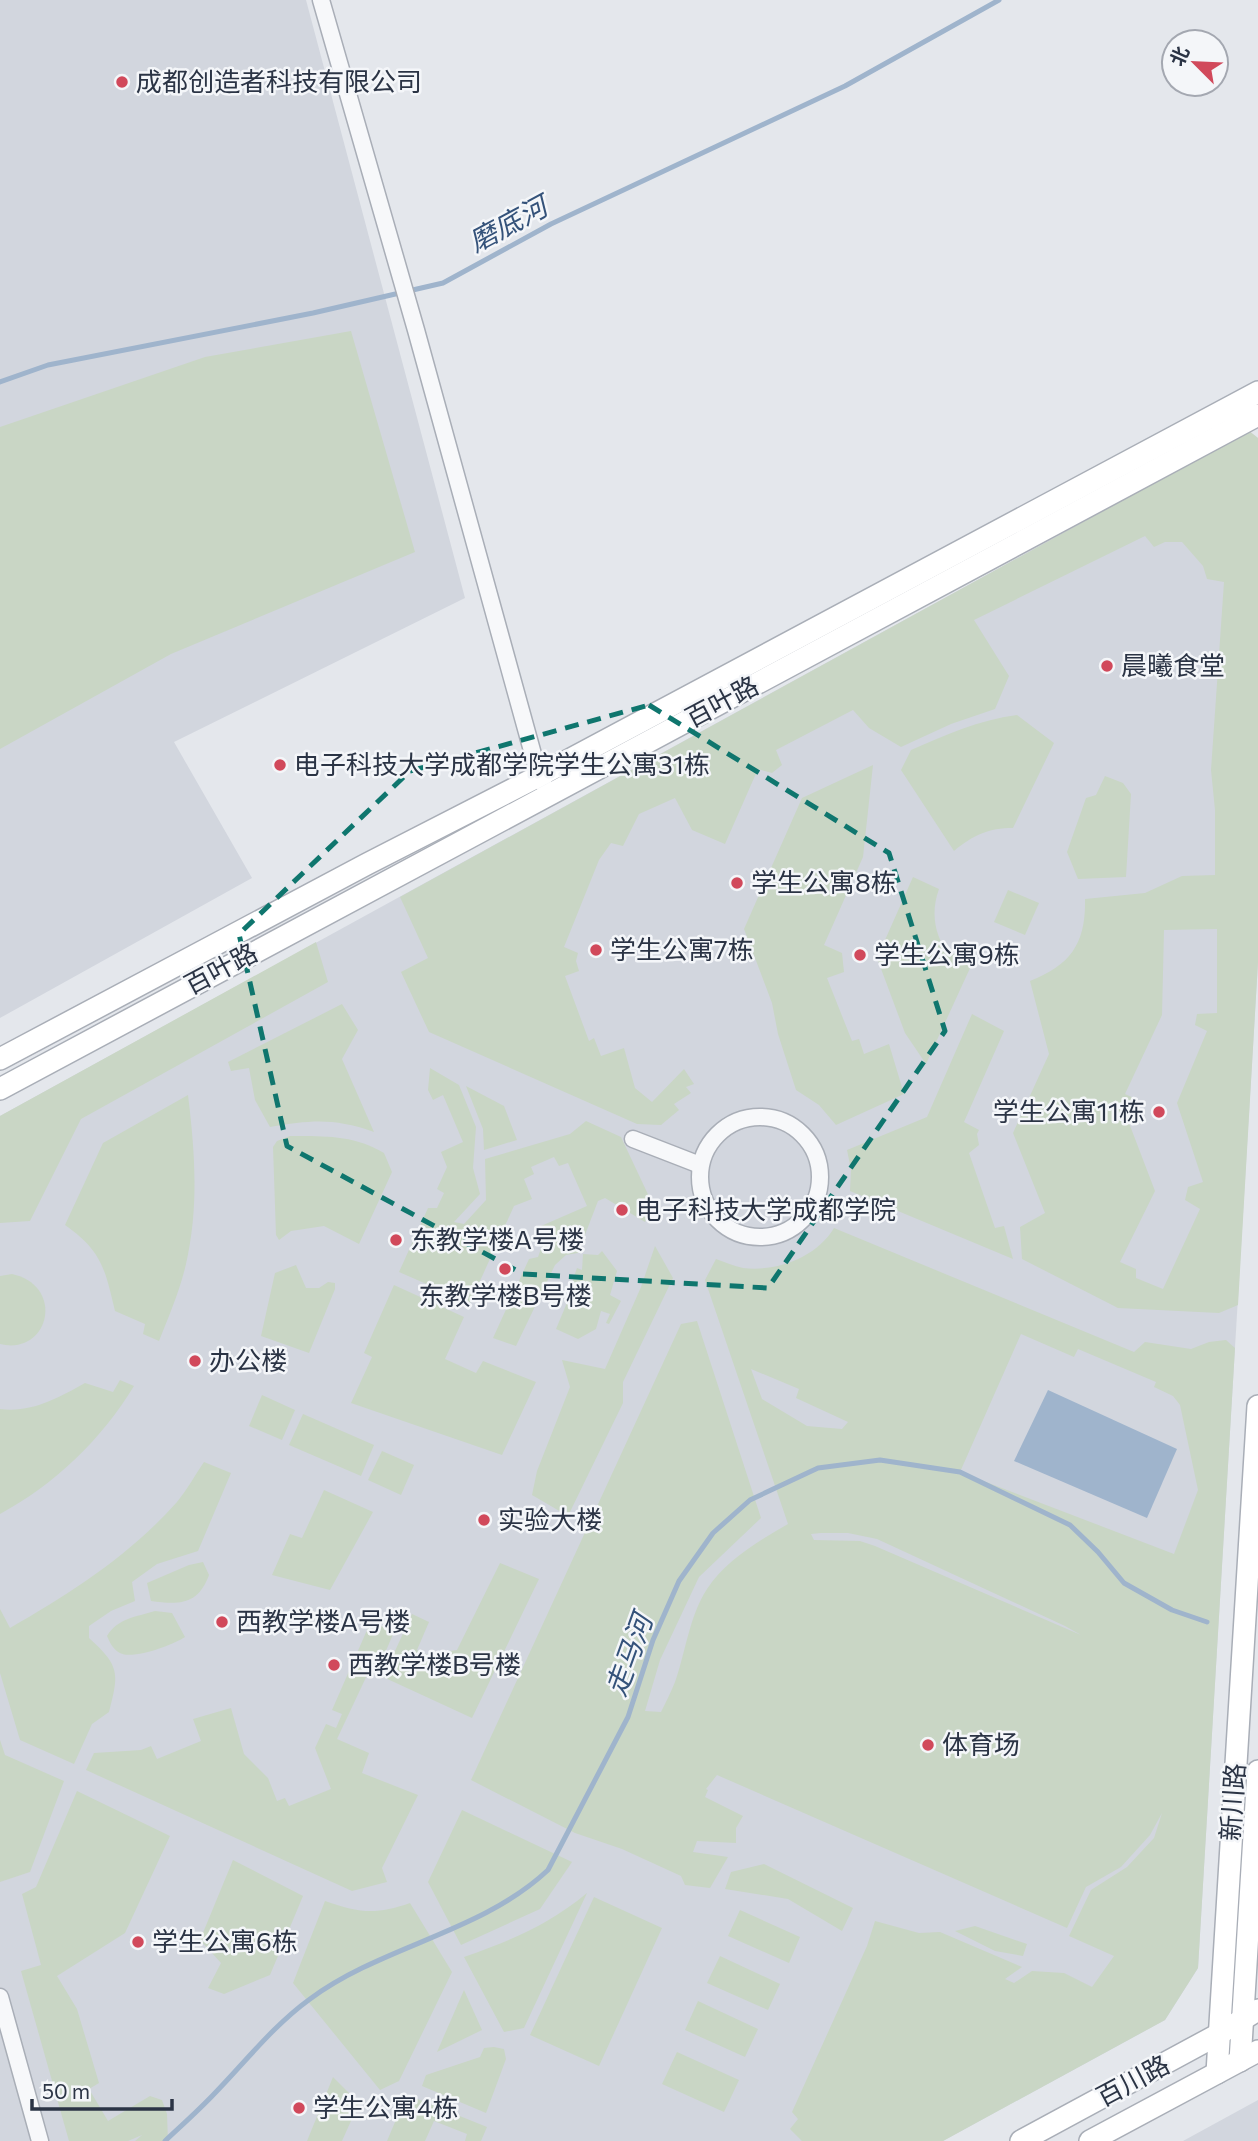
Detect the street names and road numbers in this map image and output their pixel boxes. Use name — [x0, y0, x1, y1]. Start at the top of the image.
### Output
street label: 百叶路 — [680, 669, 763, 733]
street label: 百叶路 — [179, 936, 262, 1000]
street label: 新川路 — [1213, 1762, 1250, 1842]
street label: 百川路 — [1091, 2048, 1174, 2112]

